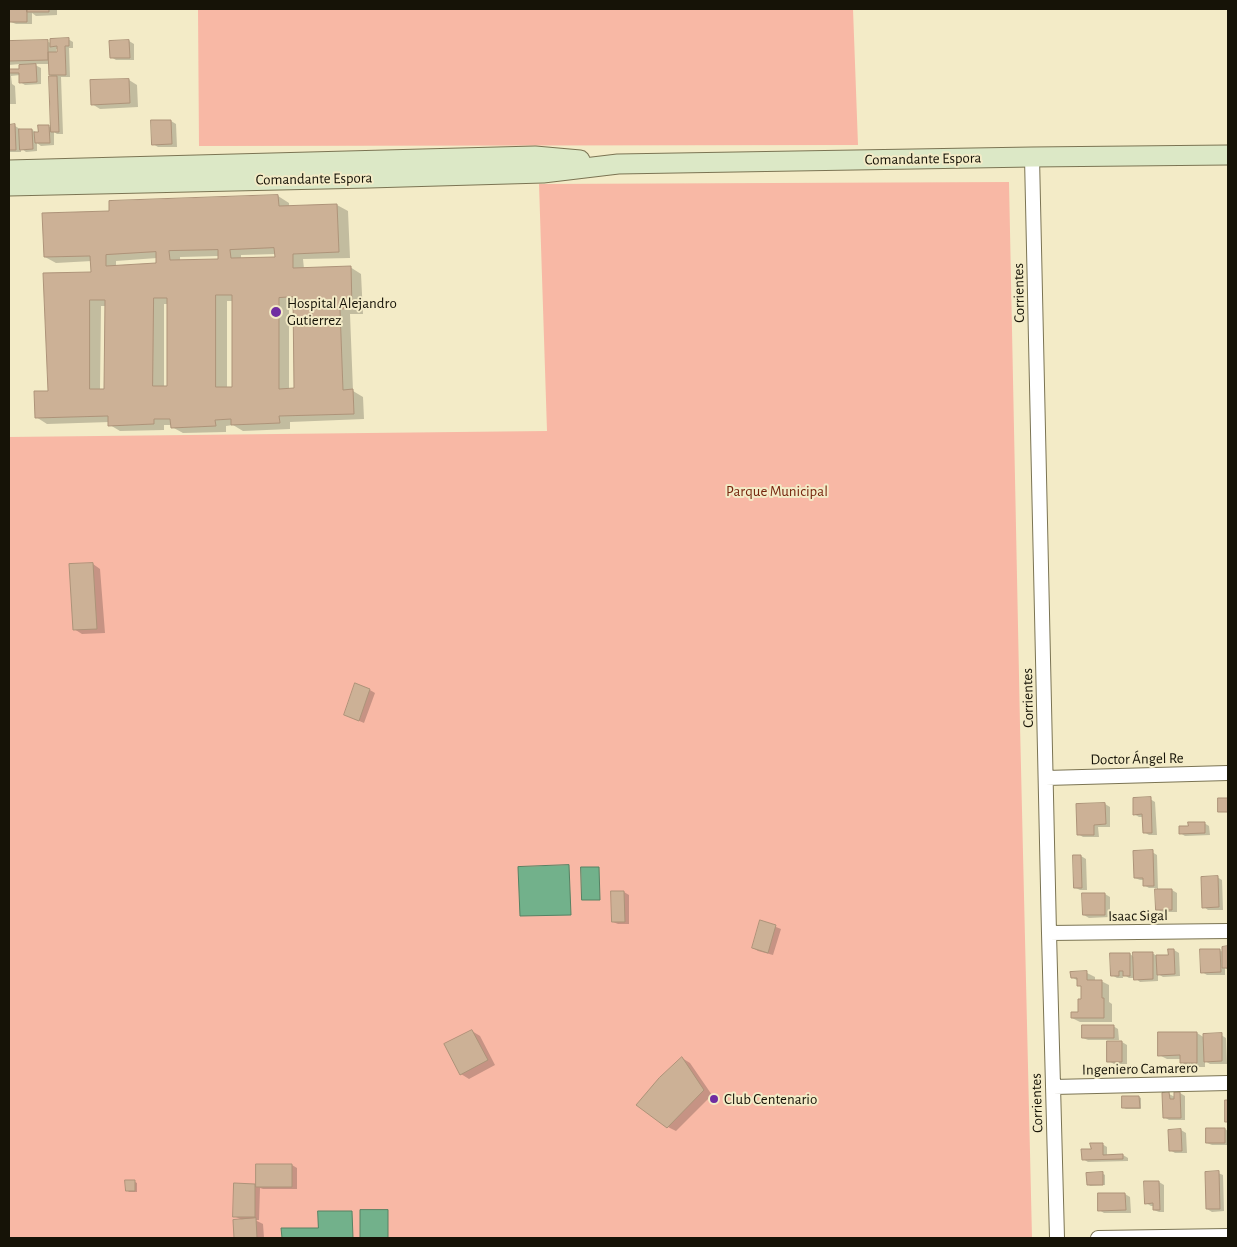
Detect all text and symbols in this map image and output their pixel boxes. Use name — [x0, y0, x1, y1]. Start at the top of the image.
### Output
street label: Comandante Espora — [864, 149, 982, 169]
street label: Comandante Espora — [255, 169, 373, 189]
street label: Corrientes — [1009, 263, 1029, 323]
place label: Hospital Alejandro Gutierrez — [287, 294, 397, 329]
marker: Hospital Alejandro Gutierrez — [269, 305, 283, 319]
park label: Parque Municipal — [726, 482, 828, 500]
street label: Corrientes — [1018, 668, 1038, 728]
street label: Doctor Ángel Re — [1090, 749, 1184, 769]
street label: Isaac Sigal — [1108, 906, 1168, 926]
street label: Ingeniero Camarero — [1082, 1059, 1198, 1079]
street label: Corrientes — [1027, 1073, 1047, 1133]
place label: Club Centenario — [724, 1090, 817, 1108]
marker: Club Centenario — [708, 1093, 720, 1105]

